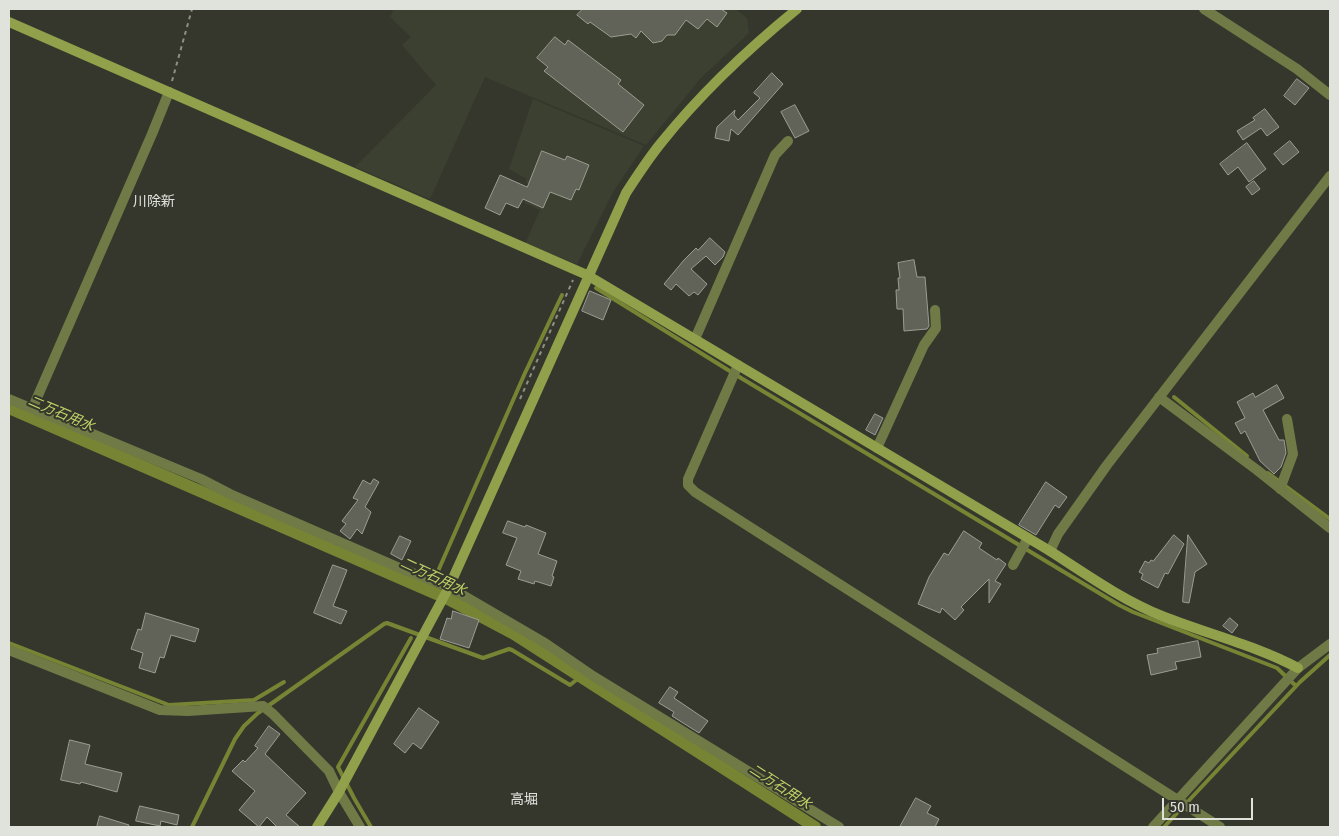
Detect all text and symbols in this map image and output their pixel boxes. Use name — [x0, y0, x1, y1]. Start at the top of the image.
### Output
district label: 川除新 — [133, 194, 175, 210]
water label: 二万石用水 — [26, 393, 96, 435]
water label: 二万石用水 — [398, 555, 468, 599]
water label: 二万石用水 — [746, 761, 814, 813]
scale bar — [1164, 788, 1255, 820]
district label: 高堀 — [510, 792, 538, 808]
text: 50 m — [1170, 798, 1200, 816]

